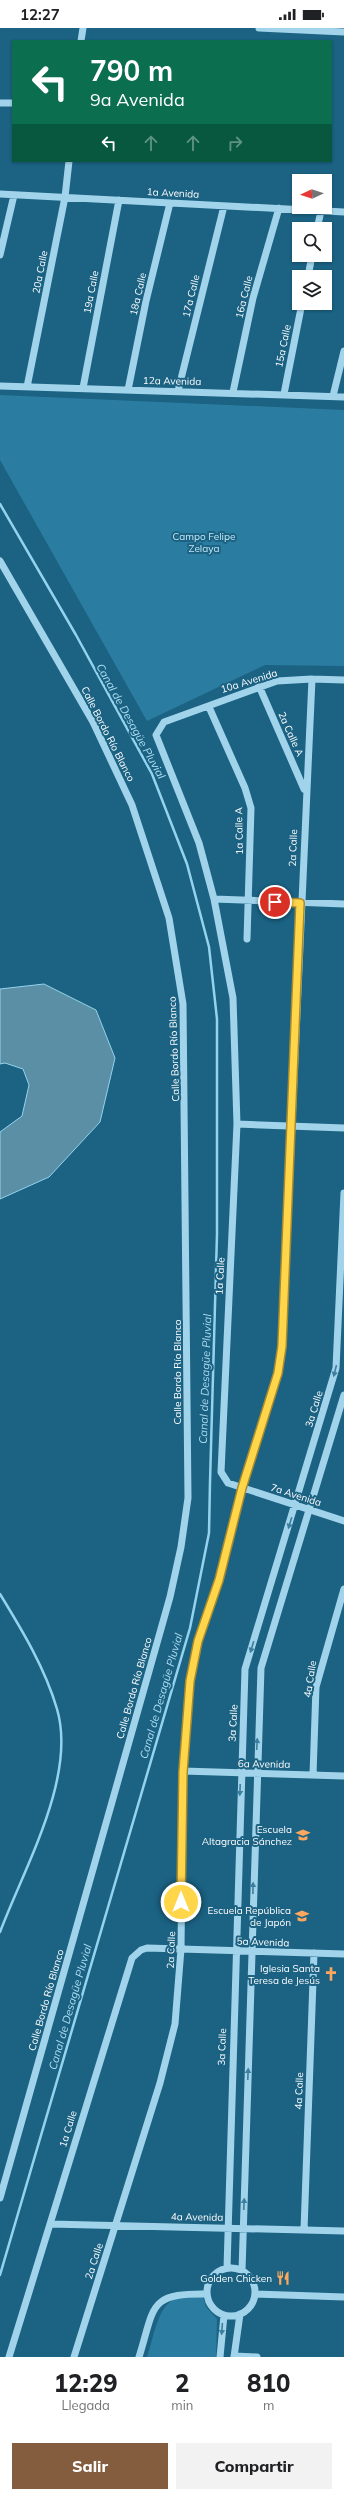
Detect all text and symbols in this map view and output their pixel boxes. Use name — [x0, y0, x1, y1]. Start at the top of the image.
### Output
text: 12:27 — [20, 5, 60, 24]
text: 790 m — [90, 53, 173, 88]
icon: left — [24, 56, 76, 108]
text: 9a Avenida — [90, 88, 185, 111]
icon: left — [98, 132, 120, 154]
icon: ahead — [140, 132, 162, 154]
icon: ahead — [182, 132, 204, 154]
icon: right — [224, 132, 246, 154]
north arrow — [292, 174, 332, 214]
map controls — [292, 174, 332, 310]
street label: 1a Avenida — [146, 185, 200, 201]
button: search — [292, 222, 332, 262]
street label: 20a Calle — [29, 249, 51, 295]
street label: 19a Calle — [80, 269, 102, 315]
button: layers — [292, 270, 332, 310]
street label: 18a Calle — [127, 271, 149, 317]
street label: 17a Calle — [179, 273, 203, 319]
street label: 16a Calle — [232, 274, 256, 320]
street label: 15a Calle — [272, 323, 294, 369]
street label: 12a Avenida — [143, 374, 201, 388]
park label: Campo Felipe Zelaya — [173, 530, 235, 555]
water label: Canal de Desagüe Pluvial — [93, 661, 169, 782]
street label: 10a Avenida — [219, 666, 279, 696]
street label: Calle Bordo Río Blanco — [78, 684, 138, 784]
street label: 2a Calle A — [275, 710, 307, 759]
street label: 1a Calle A — [232, 807, 246, 855]
street label: 2a Calle — [286, 829, 300, 867]
pin — [258, 885, 292, 919]
icon: arrive — [264, 891, 286, 913]
street label: Calle Bordo Río Blanco — [166, 996, 182, 1102]
street label: 1a Calle — [213, 1257, 227, 1295]
water label: Canal de Desagüe Pluvial — [196, 1314, 214, 1444]
street label: Calle Bordo Río Blanco — [171, 1319, 184, 1425]
one-way arrow — [331, 1365, 337, 1378]
street label: 3a Calle — [302, 1389, 326, 1429]
street label: 7a Avenida — [269, 1481, 323, 1509]
one-way arrow — [287, 1517, 293, 1529]
water label: Canal de Desagüe Pluvial — [136, 1631, 186, 1760]
street label: Calle Bordo Río Blanco — [113, 1635, 155, 1740]
one-way arrow — [249, 1641, 255, 1653]
street label: 4a Calle — [301, 1659, 319, 1699]
street label: 3a Calle — [226, 1704, 240, 1742]
one-way arrow — [254, 1738, 261, 1750]
street label: 6a Avenida — [238, 1757, 290, 1771]
one-way arrow — [237, 1784, 243, 1797]
place label: Escuela Altagracia Sánchez — [202, 1823, 292, 1848]
school or university icon: Escuela Altagracia Sánchez — [295, 1827, 311, 1843]
position arrow — [160, 1881, 202, 1923]
one-way arrow — [250, 1882, 257, 1894]
place label: Escuela República de Japón — [207, 1904, 291, 1929]
school or university icon: Escuela República de Japón — [294, 1908, 310, 1924]
street label: 2a Calle — [164, 1931, 178, 1969]
street label: 5a Avenida — [236, 1935, 290, 1949]
water label: Canal de Desagüe Pluvial — [45, 1942, 95, 2071]
street label: Calle Bordo Río Blanco — [25, 1947, 67, 2052]
place label: Iglesia Santa Teresa de Jesús — [248, 1962, 320, 1987]
church icon: Iglesia Santa Teresa de Jesús — [323, 1966, 339, 1982]
street label: 3a Calle — [215, 2028, 229, 2066]
one-way arrow — [245, 2067, 251, 2080]
street label: 4a Calle — [292, 2072, 306, 2110]
street label: 1a Calle — [56, 2109, 80, 2149]
one-way arrow — [241, 2198, 248, 2210]
street label: 4a Avenida — [171, 2210, 223, 2224]
street label: 2a Calle — [82, 2241, 106, 2281]
restaurant icon: Golden Chicken — [275, 2270, 291, 2286]
place label: Golden Chicken — [200, 2272, 272, 2285]
one-way arrow — [219, 2323, 225, 2336]
text: 12:29 — [54, 2368, 118, 2398]
text: 2 — [175, 2368, 190, 2398]
text: 810 — [247, 2368, 290, 2398]
text: Llegada — [61, 2397, 110, 2413]
text: min — [171, 2397, 193, 2413]
text: m — [263, 2397, 274, 2413]
button: Salir — [12, 2443, 168, 2489]
button: Compartir — [176, 2443, 332, 2489]

